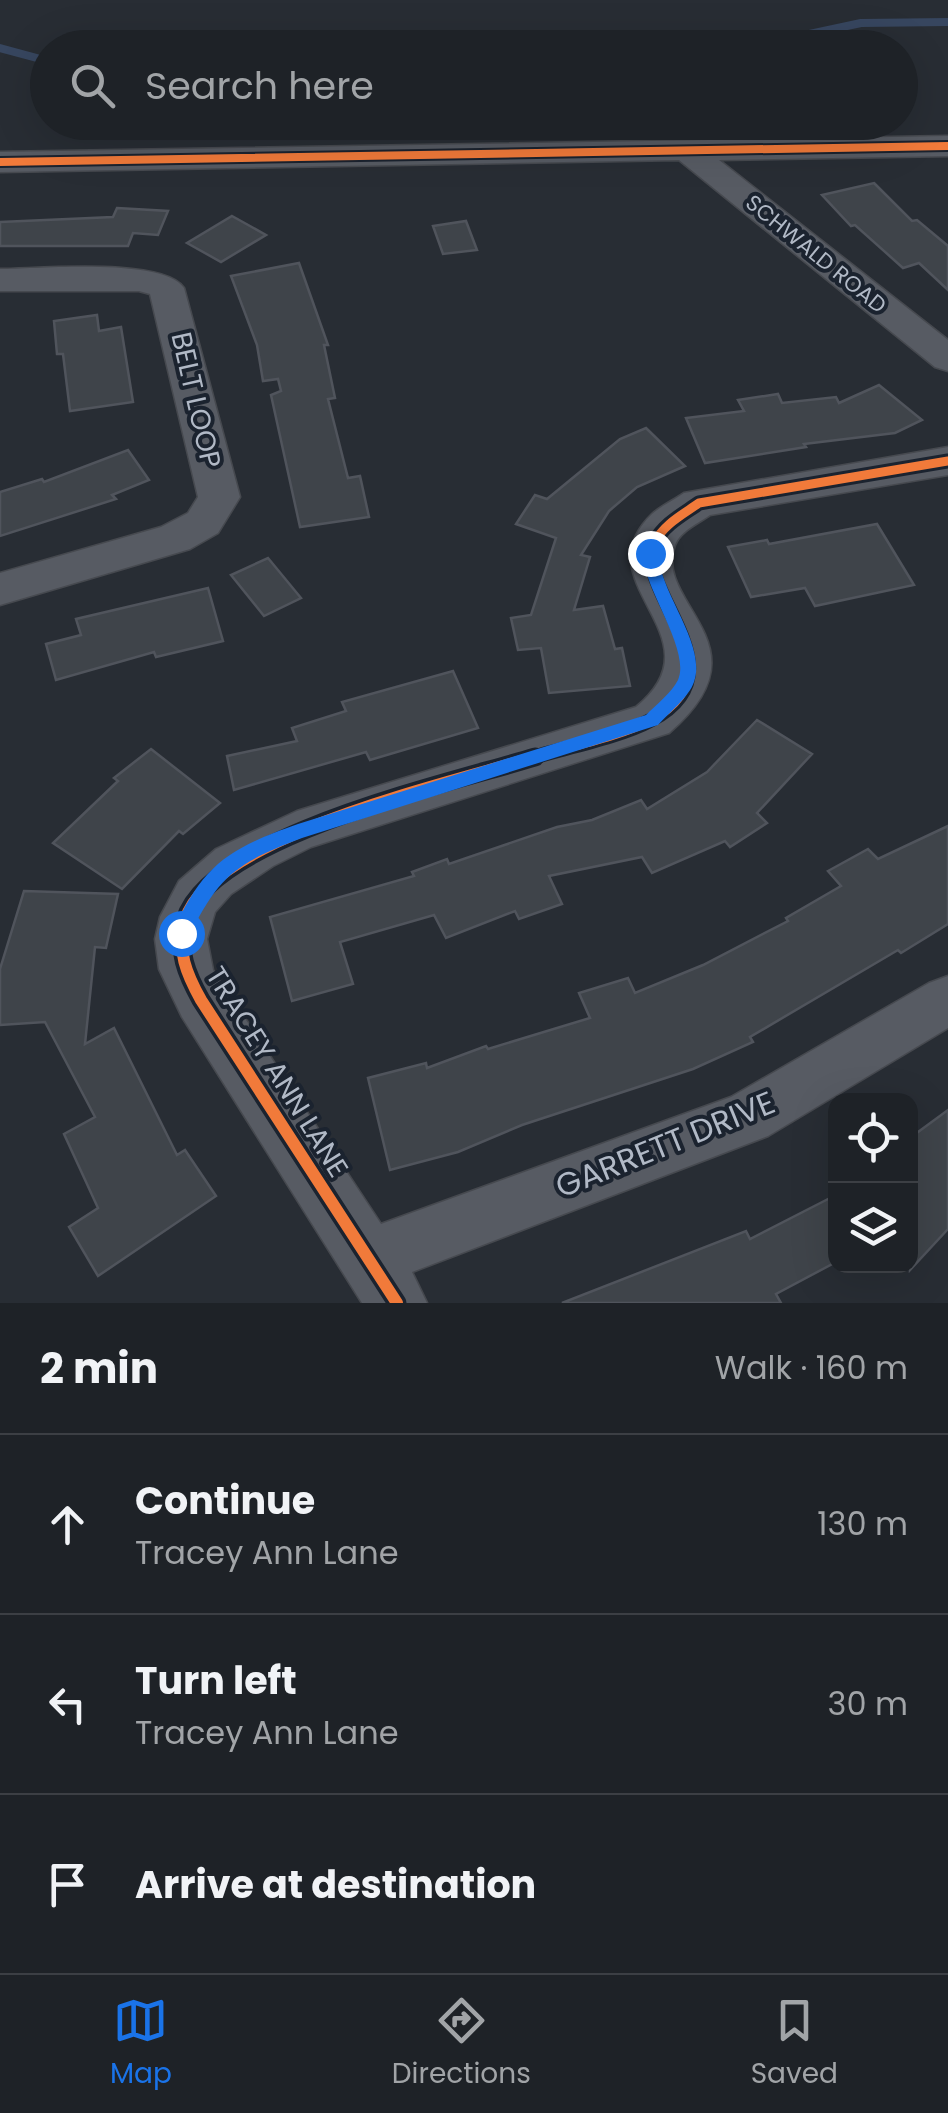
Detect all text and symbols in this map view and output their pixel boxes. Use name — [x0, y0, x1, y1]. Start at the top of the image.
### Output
search box — [30, 30, 918, 140]
icon: search — [65, 58, 120, 113]
text: Search here — [145, 59, 374, 112]
street label: SCHWALD ROAD — [739, 187, 893, 321]
street label: BELT LOOP — [161, 328, 231, 472]
route end — [628, 531, 674, 577]
route start — [159, 911, 205, 957]
street label: TRACEY ANN LANE — [196, 959, 358, 1185]
street label: GARRETT DRIVE — [549, 1080, 781, 1208]
map controls — [828, 1093, 918, 1273]
button: locate — [828, 1093, 918, 1183]
button: layers — [828, 1183, 918, 1273]
text: 2 min — [40, 1339, 158, 1398]
text: Walk · 160 m — [715, 1345, 908, 1390]
text: Continue — [135, 1474, 315, 1527]
icon: ahead — [40, 1497, 95, 1552]
text: 130 m — [817, 1501, 908, 1546]
text: Tracey Ann Lane — [135, 1530, 399, 1575]
text: Turn left — [135, 1654, 297, 1707]
icon: left — [40, 1677, 95, 1732]
text: 30 m — [828, 1681, 908, 1726]
text: Tracey Ann Lane — [135, 1710, 399, 1755]
icon: arrive — [40, 1857, 95, 1912]
text: Arrive at destination — [135, 1858, 536, 1911]
tab: Map — [110, 1993, 172, 2095]
tab: Directions — [392, 1993, 531, 2095]
tab: Saved — [751, 1993, 838, 2095]

